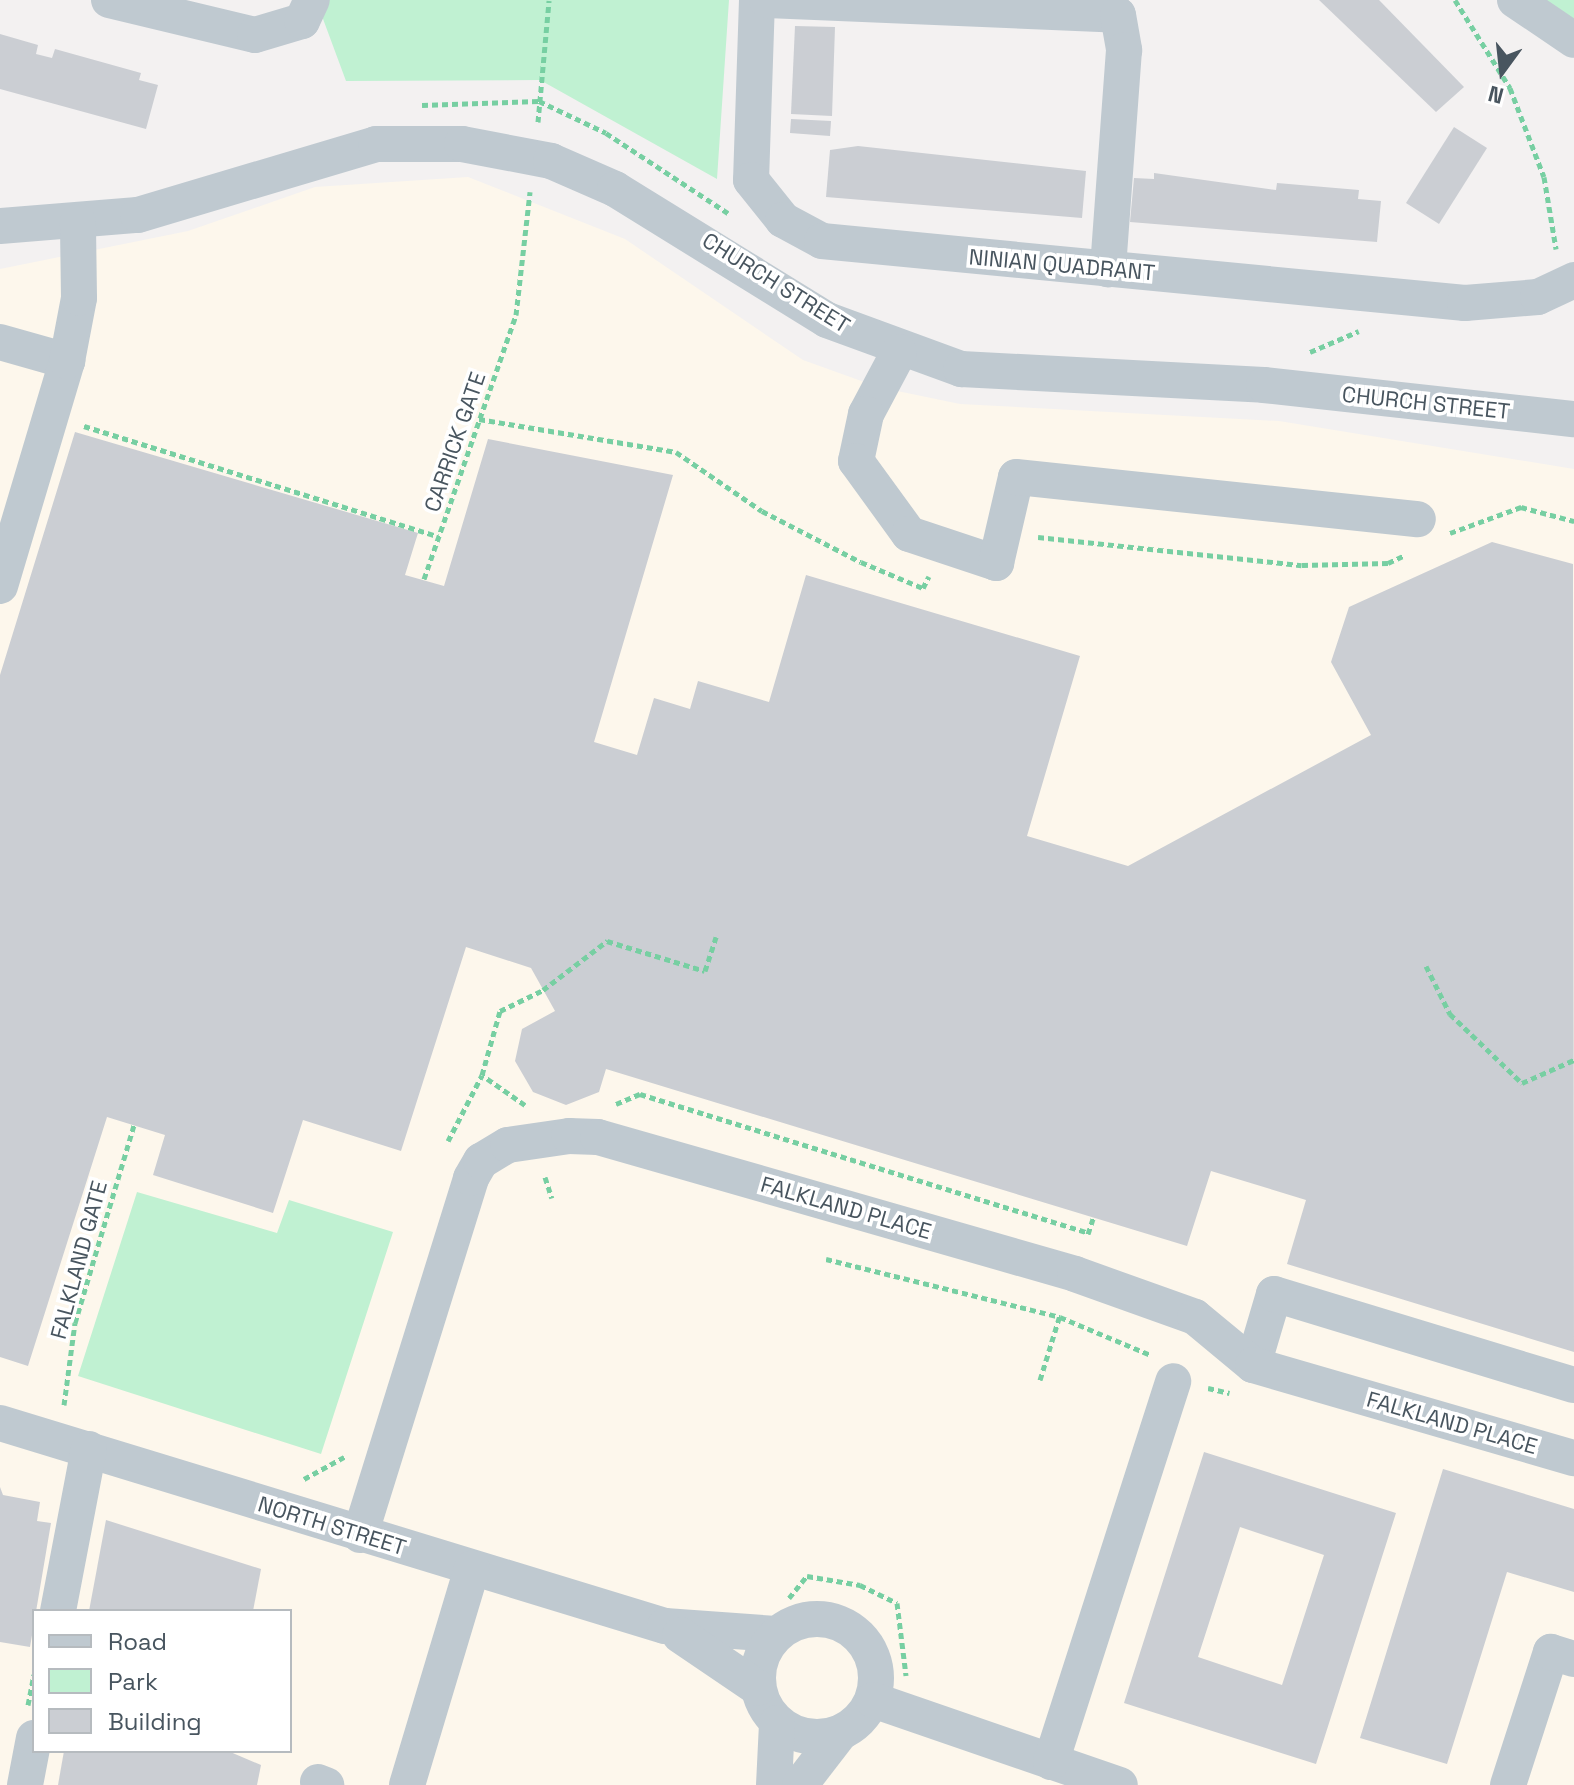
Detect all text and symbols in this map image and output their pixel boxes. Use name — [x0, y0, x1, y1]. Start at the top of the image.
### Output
north arrow — [1462, 32, 1542, 112]
text: N — [1485, 80, 1507, 111]
street label: CHURCH STREET — [697, 227, 855, 339]
street label: NINIAN QUADRANT — [968, 244, 1156, 286]
street label: CARRICK GATE — [419, 369, 491, 515]
street label: CHURCH STREET — [1341, 381, 1511, 425]
street label: FALKLAND PLACE — [758, 1171, 934, 1245]
street label: FALKLAND GATE — [45, 1178, 113, 1342]
street label: FALKLAND PLACE — [1364, 1386, 1540, 1460]
street label: NORTH STREET — [255, 1491, 409, 1561]
legend — [32, 1609, 292, 1753]
text: Road — [108, 1626, 167, 1657]
text: Park — [108, 1666, 158, 1697]
text: Building — [108, 1706, 202, 1737]

